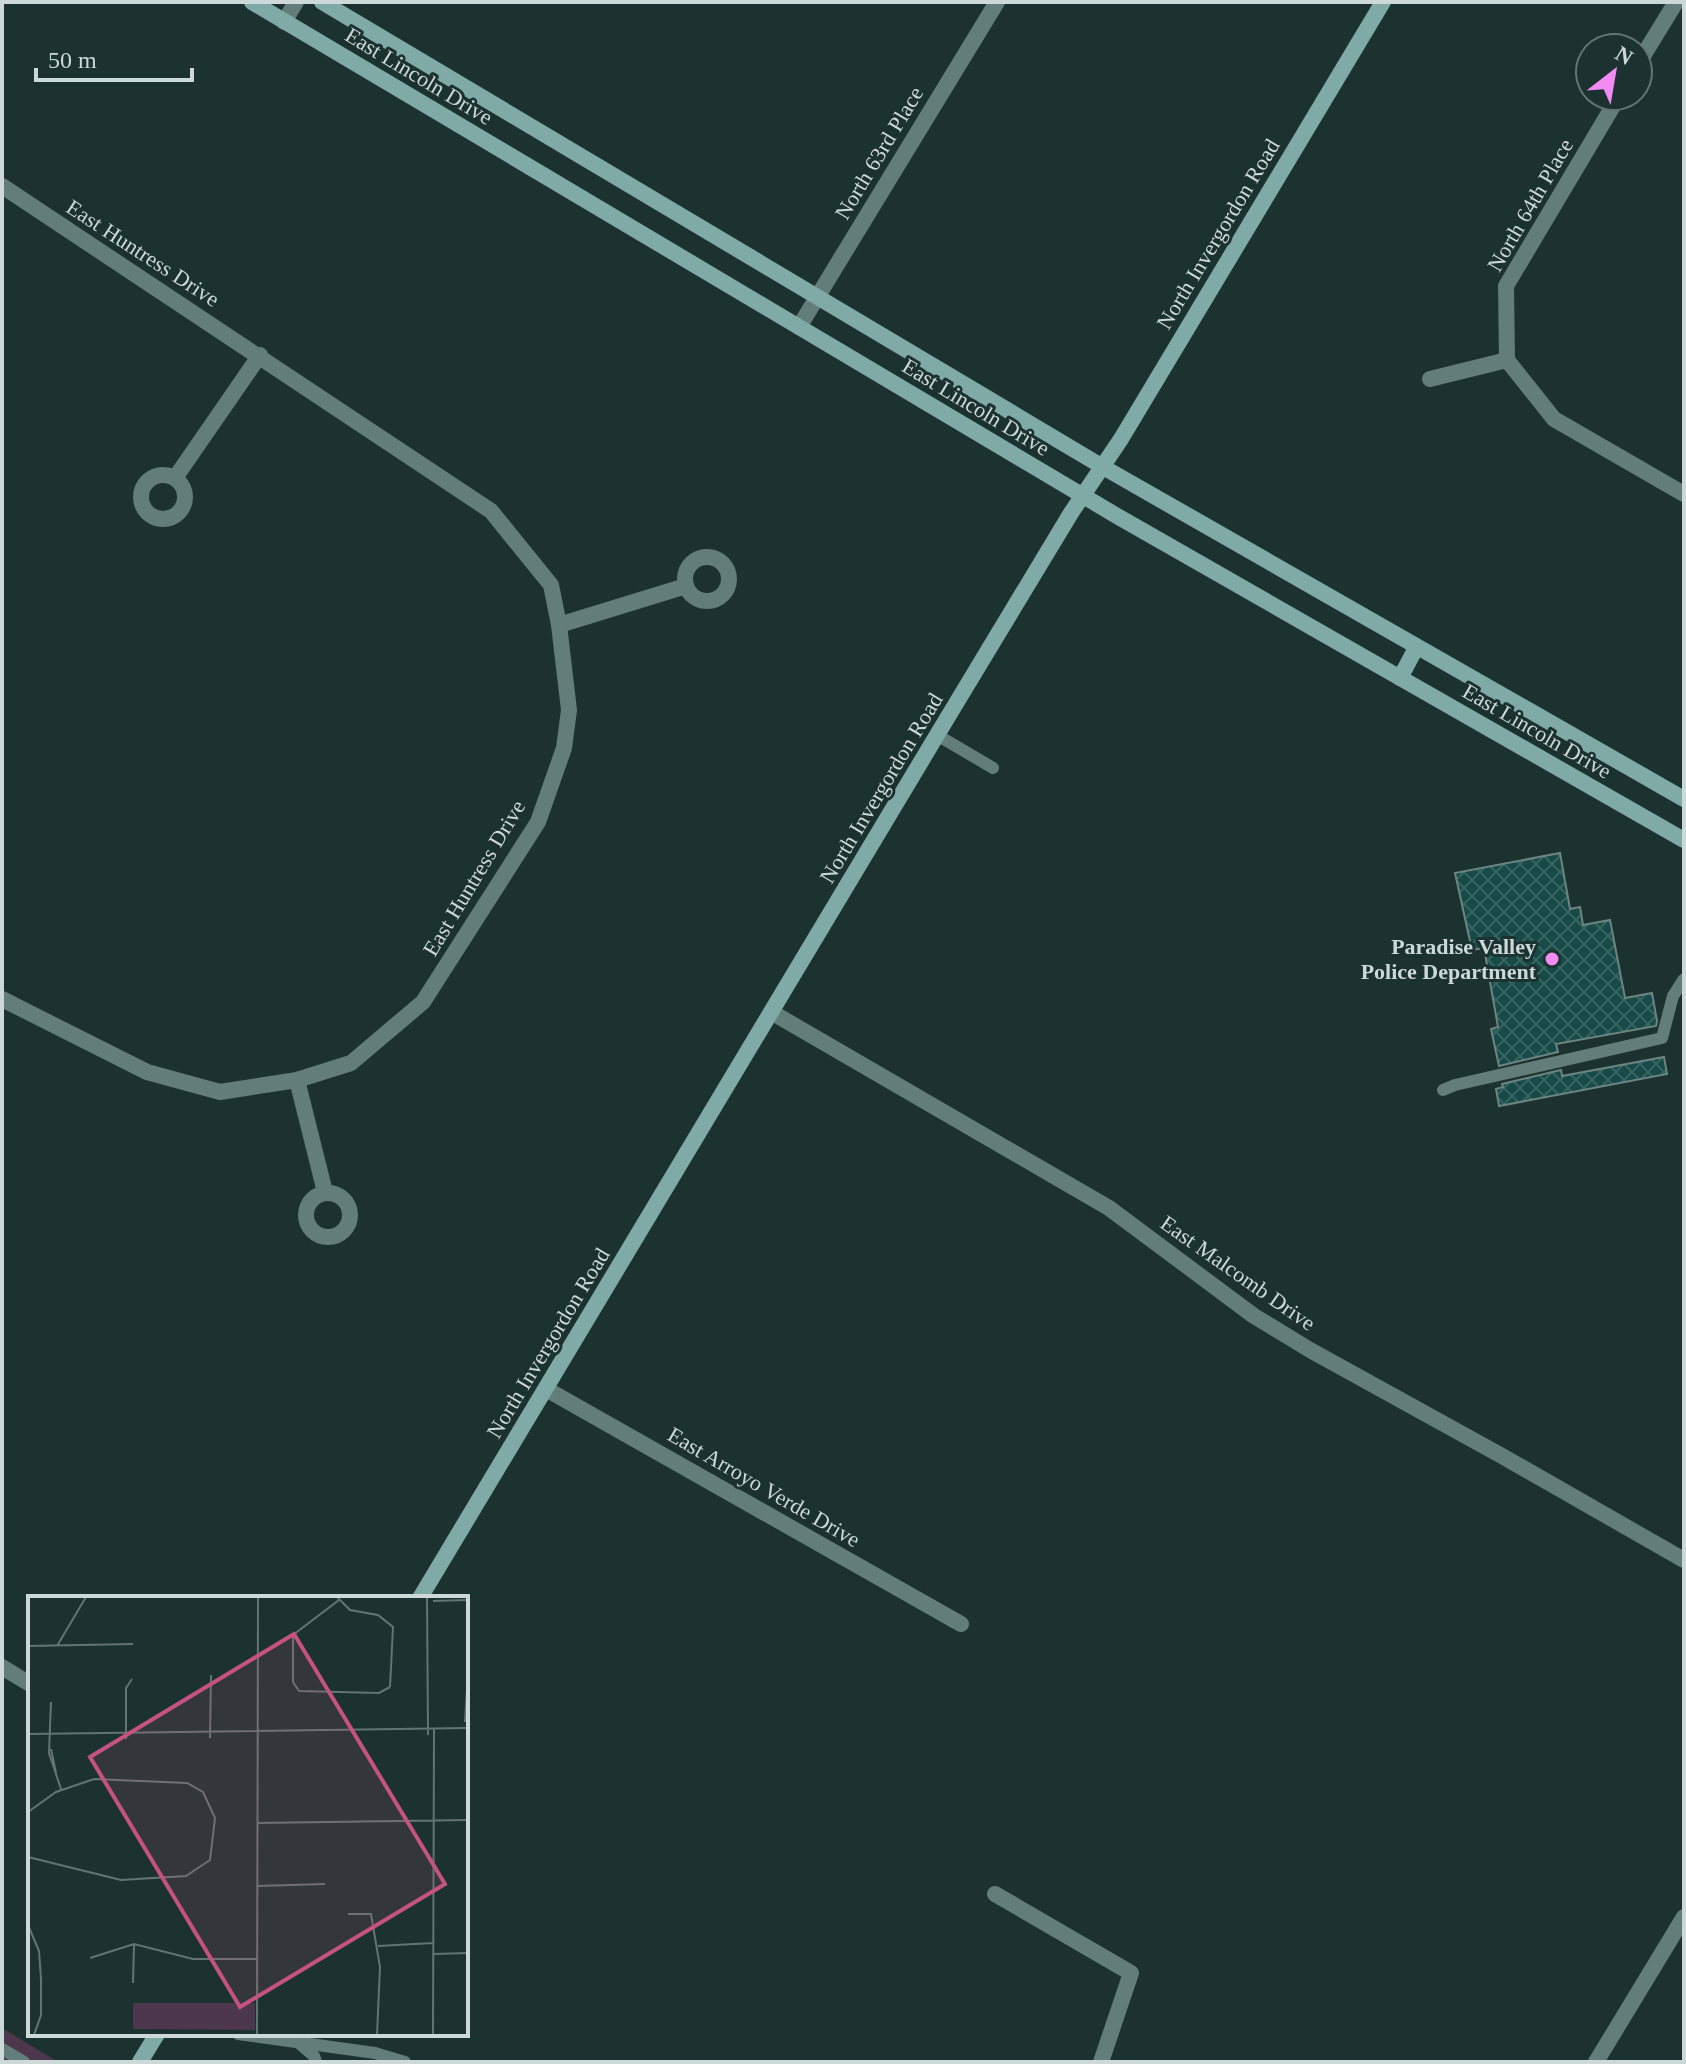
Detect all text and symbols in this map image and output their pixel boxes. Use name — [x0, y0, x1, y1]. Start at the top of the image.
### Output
street label: East Lincoln Drive — [341, 22, 497, 130]
scale bar — [36, 32, 192, 82]
north arrow — [1574, 32, 1654, 112]
text: N — [1611, 40, 1637, 70]
text: 50 m — [48, 47, 97, 73]
street label: North 63rd Place — [830, 82, 928, 224]
street label: North 64th Place — [1482, 134, 1578, 276]
street label: North Invergordon Road — [1151, 135, 1285, 333]
street label: East Huntress Drive — [62, 194, 224, 312]
street label: East Lincoln Drive — [898, 353, 1054, 461]
street label: East Lincoln Drive — [1458, 678, 1616, 784]
street label: North Invergordon Road — [814, 689, 948, 887]
street label: East Huntress Drive — [418, 796, 530, 960]
place label: Paradise Valley Police Department — [1361, 934, 1537, 984]
marker: Paradise Valley Police Department — [1543, 950, 1561, 968]
street label: East Malcomb Drive — [1156, 1210, 1320, 1336]
street label: North Invergordon Road — [481, 1244, 615, 1442]
street label: East Arroyo Verde Drive — [663, 1422, 865, 1552]
inset map — [28, 1596, 468, 2036]

